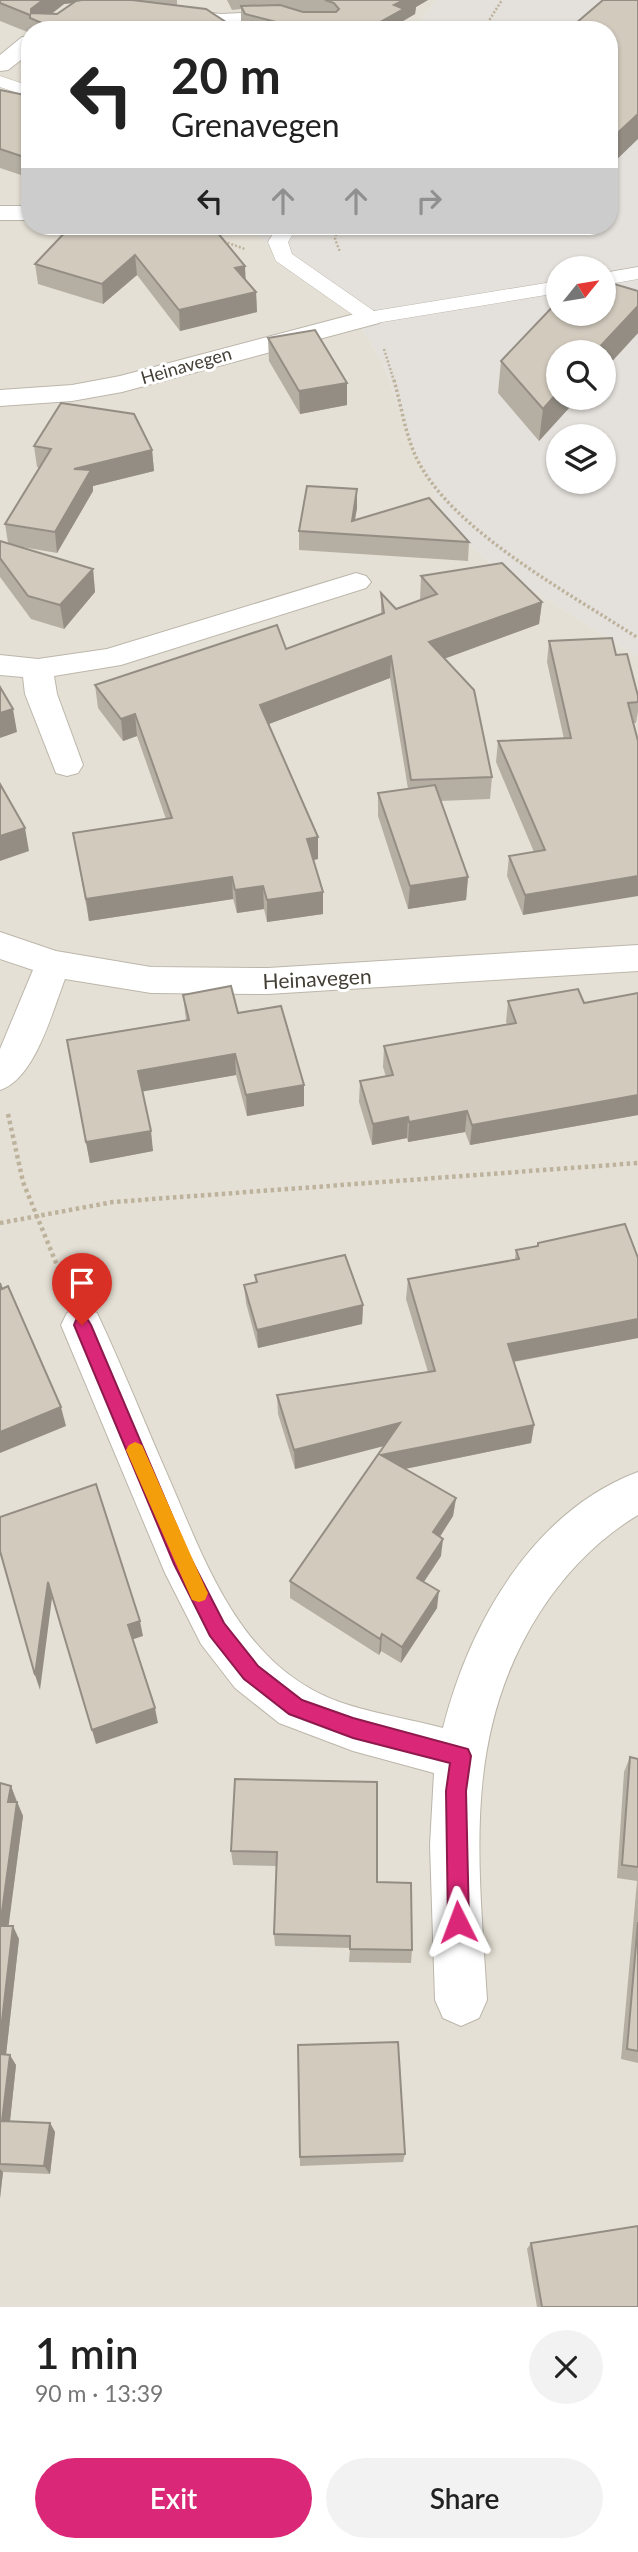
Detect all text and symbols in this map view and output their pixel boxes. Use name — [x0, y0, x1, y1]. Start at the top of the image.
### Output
text: 20 m — [171, 46, 281, 104]
icon: left — [56, 49, 147, 140]
text: Grenavegen — [171, 105, 340, 144]
icon: left — [191, 182, 229, 220]
icon: ahead — [264, 182, 302, 220]
icon: ahead — [337, 182, 375, 220]
icon: right — [410, 182, 448, 220]
north arrow — [546, 256, 616, 326]
map controls — [546, 256, 616, 494]
button: search — [546, 340, 616, 410]
street label: Heinavegen — [138, 342, 234, 388]
button: layers — [546, 424, 616, 494]
street label: Heinavegen — [262, 963, 372, 993]
pin — [52, 1253, 112, 1325]
icon: arrive — [63, 1264, 101, 1302]
position arrow — [421, 1885, 495, 1959]
text: 1 min — [35, 2328, 139, 2378]
button: close — [529, 2330, 603, 2404]
text: 90 m · 13:39 — [35, 2379, 163, 2407]
button: Exit — [35, 2458, 312, 2538]
button: Share — [326, 2458, 603, 2538]

